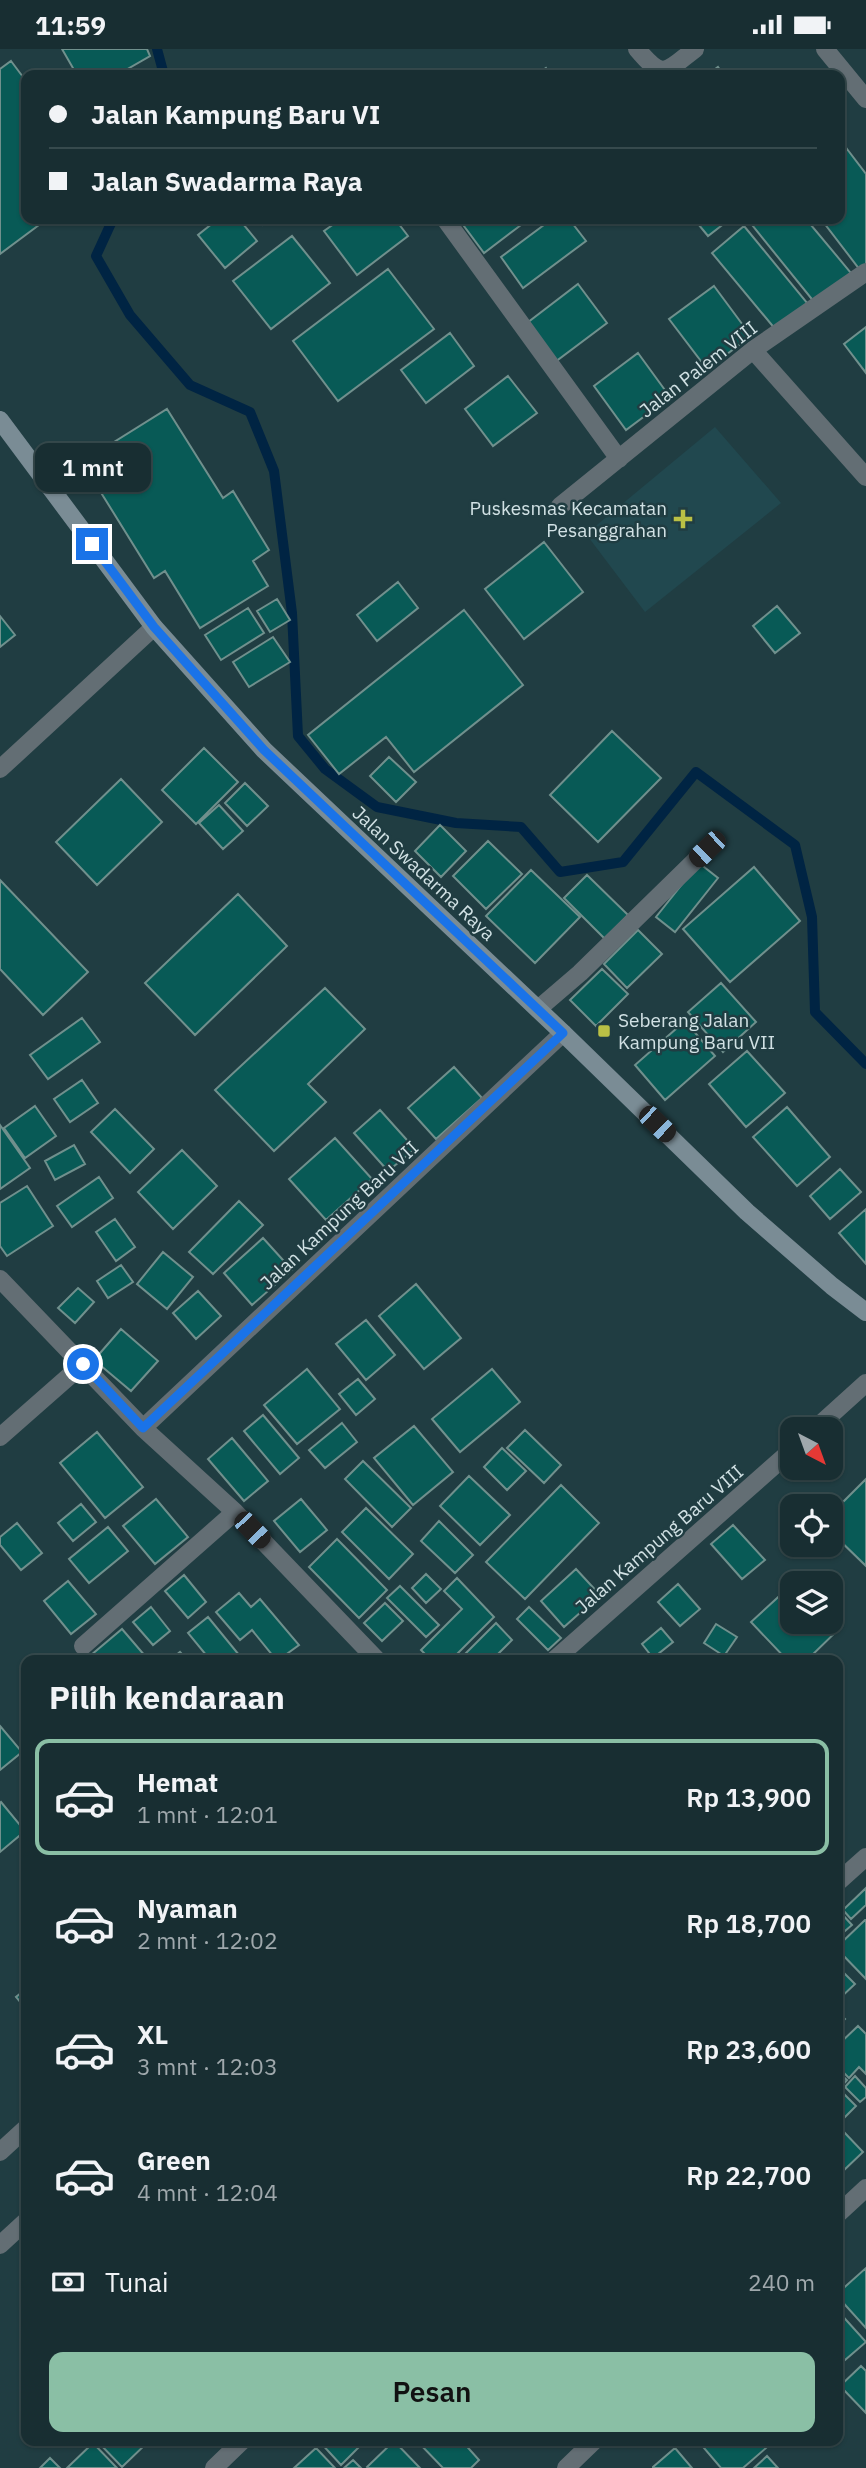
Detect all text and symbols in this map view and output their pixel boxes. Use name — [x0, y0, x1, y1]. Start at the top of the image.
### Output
text: 11:59 — [35, 8, 106, 42]
text: Jalan Kampung Baru VI — [91, 97, 380, 131]
text: Jalan Swadarma Raya — [91, 164, 363, 198]
street label: Jalan Palem VIII — [634, 316, 762, 422]
callout: 1 mnt — [34, 442, 150, 491]
text: 1 mnt — [62, 452, 124, 482]
place label: Puskesmas Kecamatan Pesanggrahan — [470, 496, 667, 542]
marker: Puskesmas Kecamatan Pesanggrahan — [673, 509, 693, 529]
route end — [76, 528, 108, 560]
street label: Jalan Swadarma Raya — [348, 801, 500, 945]
car — [685, 827, 730, 871]
place label: Seberang Jalan Kampung Baru VII — [618, 1008, 775, 1054]
marker: Seberang Jalan Kampung Baru VII — [596, 1023, 612, 1039]
car — [635, 1102, 680, 1146]
street label: Jalan Kampung Baru VII — [255, 1135, 423, 1295]
route start — [67, 1348, 99, 1380]
north arrow — [780, 1417, 844, 1481]
map controls — [780, 1417, 843, 1634]
street label: Jalan Kampung Baru VIII — [570, 1459, 748, 1619]
button: locate — [780, 1494, 843, 1557]
car — [230, 1508, 275, 1552]
button: layers — [780, 1571, 843, 1634]
text: Pilih kendaraan — [49, 1676, 285, 1718]
text: Hemat — [137, 1765, 218, 1799]
icon: car — [53, 1766, 116, 1829]
text: Rp 13,900 — [686, 1780, 811, 1814]
text: 1 mnt · 12:01 — [137, 1799, 278, 1829]
text: Nyaman — [137, 1891, 238, 1925]
icon: car — [53, 1892, 116, 1955]
text: Rp 18,700 — [686, 1906, 811, 1940]
text: 2 mnt · 12:02 — [137, 1925, 278, 1955]
text: XL — [137, 2017, 168, 2051]
icon: car — [53, 2018, 116, 2081]
text: Rp 23,600 — [686, 2032, 811, 2066]
text: 3 mnt · 12:03 — [137, 2051, 278, 2081]
text: Green — [137, 2143, 211, 2177]
icon: car — [53, 2144, 116, 2207]
text: Rp 22,700 — [686, 2158, 811, 2192]
text: 4 mnt · 12:04 — [137, 2177, 278, 2207]
icon: cash — [49, 2263, 87, 2301]
text: Tunai — [105, 2265, 169, 2299]
text: 240 m — [748, 2267, 815, 2297]
button: Pesan — [49, 2352, 815, 2432]

